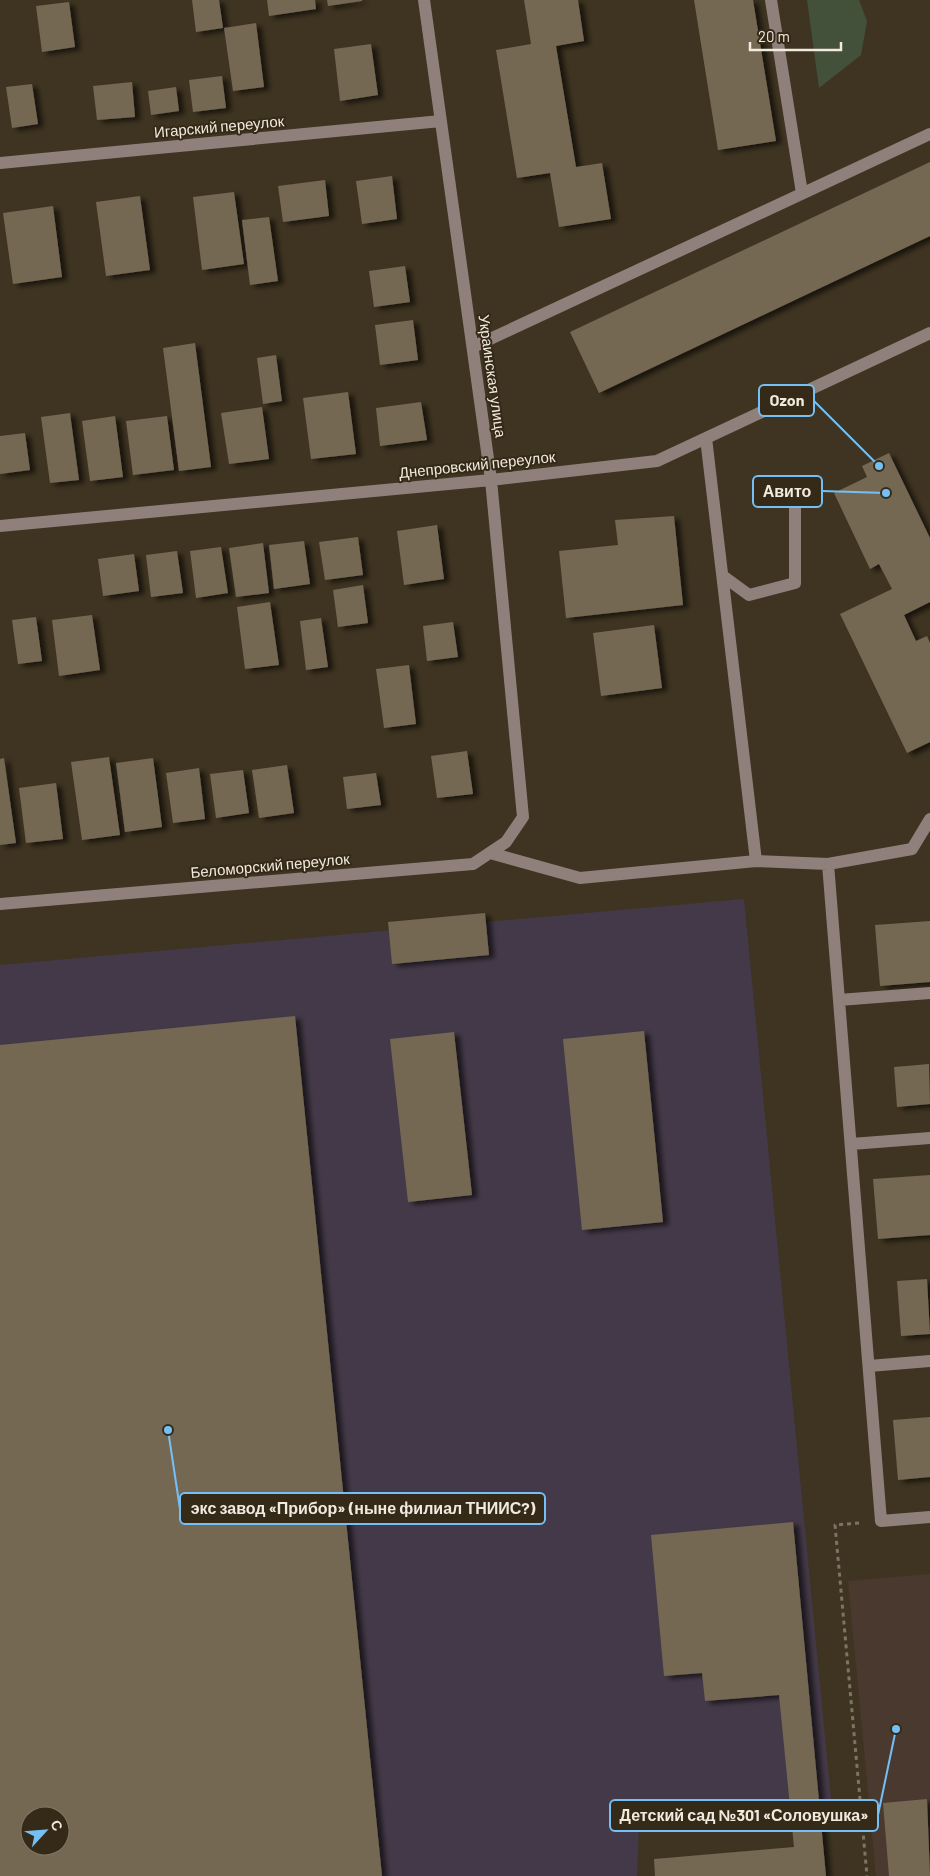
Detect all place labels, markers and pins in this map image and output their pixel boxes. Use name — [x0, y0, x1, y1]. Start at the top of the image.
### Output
callout: Ozon — [759, 385, 814, 416]
callout: Авито — [753, 476, 822, 507]
callout: экс завод «Прибор» (ныне филиал ТНИИС?) — [180, 1493, 545, 1524]
callout: Детский сад №301 «Соловушка» — [610, 1800, 878, 1831]

